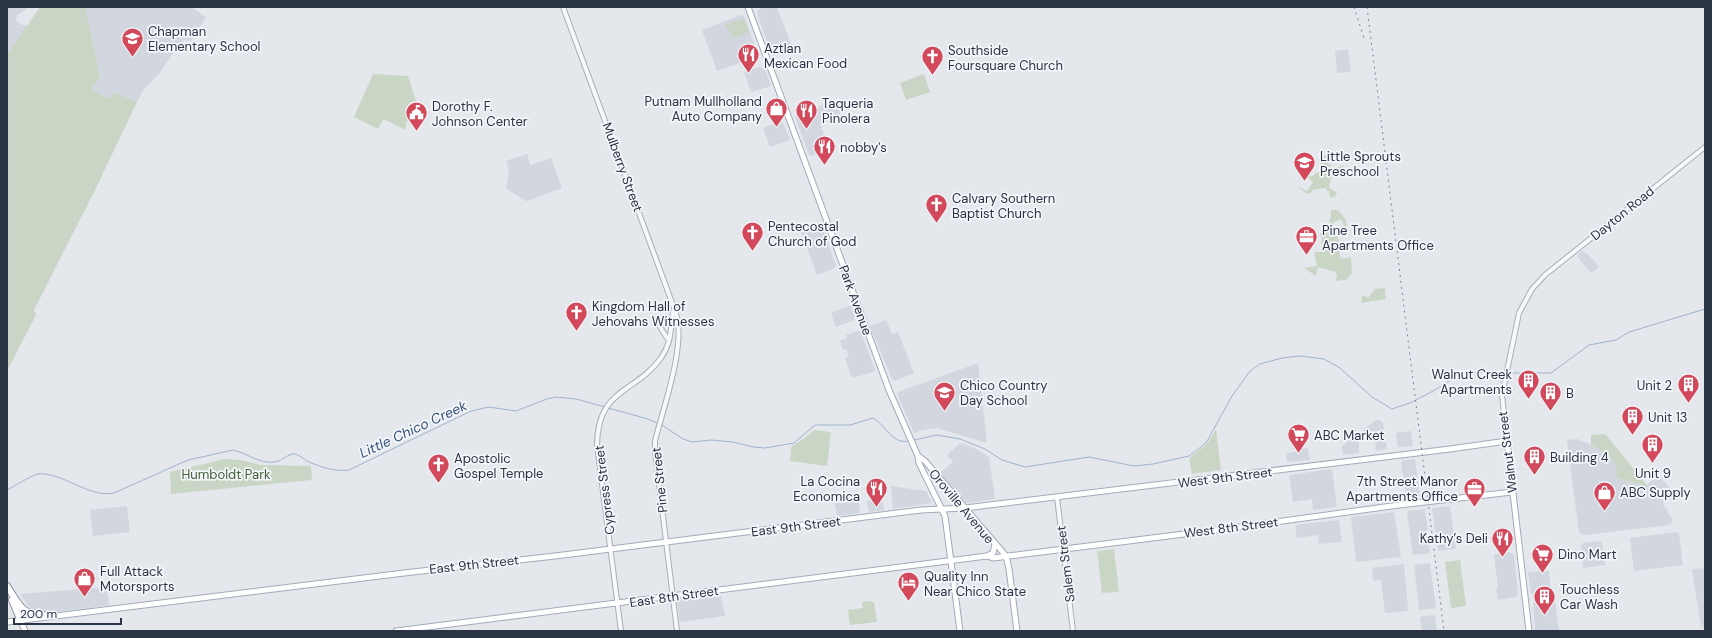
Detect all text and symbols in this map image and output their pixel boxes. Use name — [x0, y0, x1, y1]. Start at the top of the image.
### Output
place label: Chapman Elementary School — [148, 23, 261, 55]
school or university icon: Chapman Elementary School — [120, 25, 146, 58]
place label: Aztlan Mexican Food — [764, 40, 847, 72]
restaurant icon: Aztlan Mexican Food — [736, 42, 762, 75]
place label: Southside Foursquare Church — [948, 42, 1063, 74]
church icon: Southside Foursquare Church — [919, 44, 945, 77]
place label: Putnam Mullholland Auto Company — [644, 93, 762, 125]
shop icon: Putnam Mullholland Auto Company — [764, 95, 790, 128]
place label: Taqueria Pinolera — [822, 95, 873, 127]
restaurant icon: Taqueria Pinolera — [794, 97, 820, 130]
place label: Dorothy F. Johnson Center — [432, 98, 528, 130]
public building icon: Dorothy F. Johnson Center — [403, 100, 429, 133]
street label: Mulberry Street — [598, 120, 647, 214]
restaurant icon: nobby's — [811, 134, 837, 167]
place label: nobby's — [840, 139, 887, 156]
place label: Little Sprouts Preschool — [1320, 148, 1401, 180]
school or university icon: Little Sprouts Preschool — [1291, 150, 1317, 183]
street label: Dayton Road — [1587, 183, 1658, 244]
place label: Calvary Southern Baptist Church — [952, 190, 1055, 222]
church icon: Calvary Southern Baptist Church — [924, 192, 950, 225]
place label: Pentecostal Church of God — [768, 218, 856, 250]
church icon: Pentecostal Church of God — [739, 220, 765, 253]
place label: Pine Tree Apartments Office — [1322, 222, 1434, 254]
office icon: Pine Tree Apartments Office — [1293, 224, 1319, 257]
street label: Park Avenue — [835, 263, 876, 338]
place label: Kingdom Hall of Jehovahs Witnesses — [592, 298, 714, 330]
church icon: Kingdom Hall of Jehovahs Witnesses — [563, 300, 589, 333]
place label: Walnut Creek Apartments — [1431, 366, 1512, 398]
building icon: Walnut Creek Apartments — [1515, 368, 1541, 401]
building icon: Unit 2 — [1675, 372, 1701, 405]
place label: Chico Country Day School — [960, 377, 1048, 409]
place label: Unit 2 — [1637, 377, 1672, 394]
school or university icon: Chico Country Day School — [931, 379, 957, 412]
building icon: B — [1538, 380, 1564, 413]
place label: B — [1566, 385, 1574, 402]
water label: Little Chico Creek — [356, 396, 470, 462]
building icon: Unit 13 — [1620, 404, 1646, 437]
place label: Unit 13 — [1648, 409, 1687, 426]
street label: Walnut Street — [1494, 410, 1521, 494]
supermarket icon: ABC Market — [1286, 422, 1312, 455]
place label: ABC Market — [1314, 427, 1384, 444]
building icon: Unit 9 — [1640, 432, 1666, 465]
street label: Cypress Street — [591, 444, 618, 536]
building icon: Building 4 — [1522, 444, 1548, 477]
street label: Pine Street — [648, 446, 671, 514]
place label: Building 4 — [1550, 449, 1609, 466]
place label: Apostolic Gospel Temple — [454, 450, 543, 482]
church icon: Apostolic Gospel Temple — [425, 452, 451, 485]
street label: West 9th Street — [1177, 463, 1273, 492]
street label: Oroville Avenue — [925, 465, 998, 547]
place label: Unit 9 — [1635, 465, 1671, 482]
park label: Humboldt Park — [181, 466, 271, 483]
place label: La Cocina Economica — [793, 473, 860, 505]
place label: 7th Street Manor Apartments Office — [1346, 473, 1458, 505]
restaurant icon: La Cocina Economica — [863, 475, 889, 508]
office icon: 7th Street Manor Apartments Office — [1461, 475, 1487, 508]
shop icon: ABC Supply — [1592, 479, 1618, 512]
place label: ABC Supply — [1620, 484, 1691, 501]
street label: East 9th Street — [750, 513, 842, 540]
street label: West 8th Street — [1183, 513, 1279, 542]
street label: Salem Street — [1052, 525, 1079, 603]
restaurant icon: Kathy’s Deli — [1490, 525, 1516, 558]
place label: Kathy’s Deli — [1420, 530, 1488, 547]
supermarket icon: Dino Mart — [1529, 541, 1555, 574]
place label: Dino Mart — [1558, 546, 1617, 563]
street label: East 9th Street — [428, 551, 520, 578]
place label: Full Attack Motorsports — [100, 563, 175, 595]
shop icon: Full Attack Motorsports — [71, 565, 97, 598]
place label: Quality Inn Near Chico State — [924, 568, 1026, 600]
hotel icon: Quality Inn Near Chico State — [895, 570, 921, 603]
place label: Touchless Car Wash — [1560, 581, 1620, 613]
street label: East 8th Street — [628, 582, 720, 611]
building icon: Touchless Car Wash — [1531, 583, 1557, 616]
scale bar — [14, 600, 121, 626]
text: 200 m — [20, 606, 57, 622]

